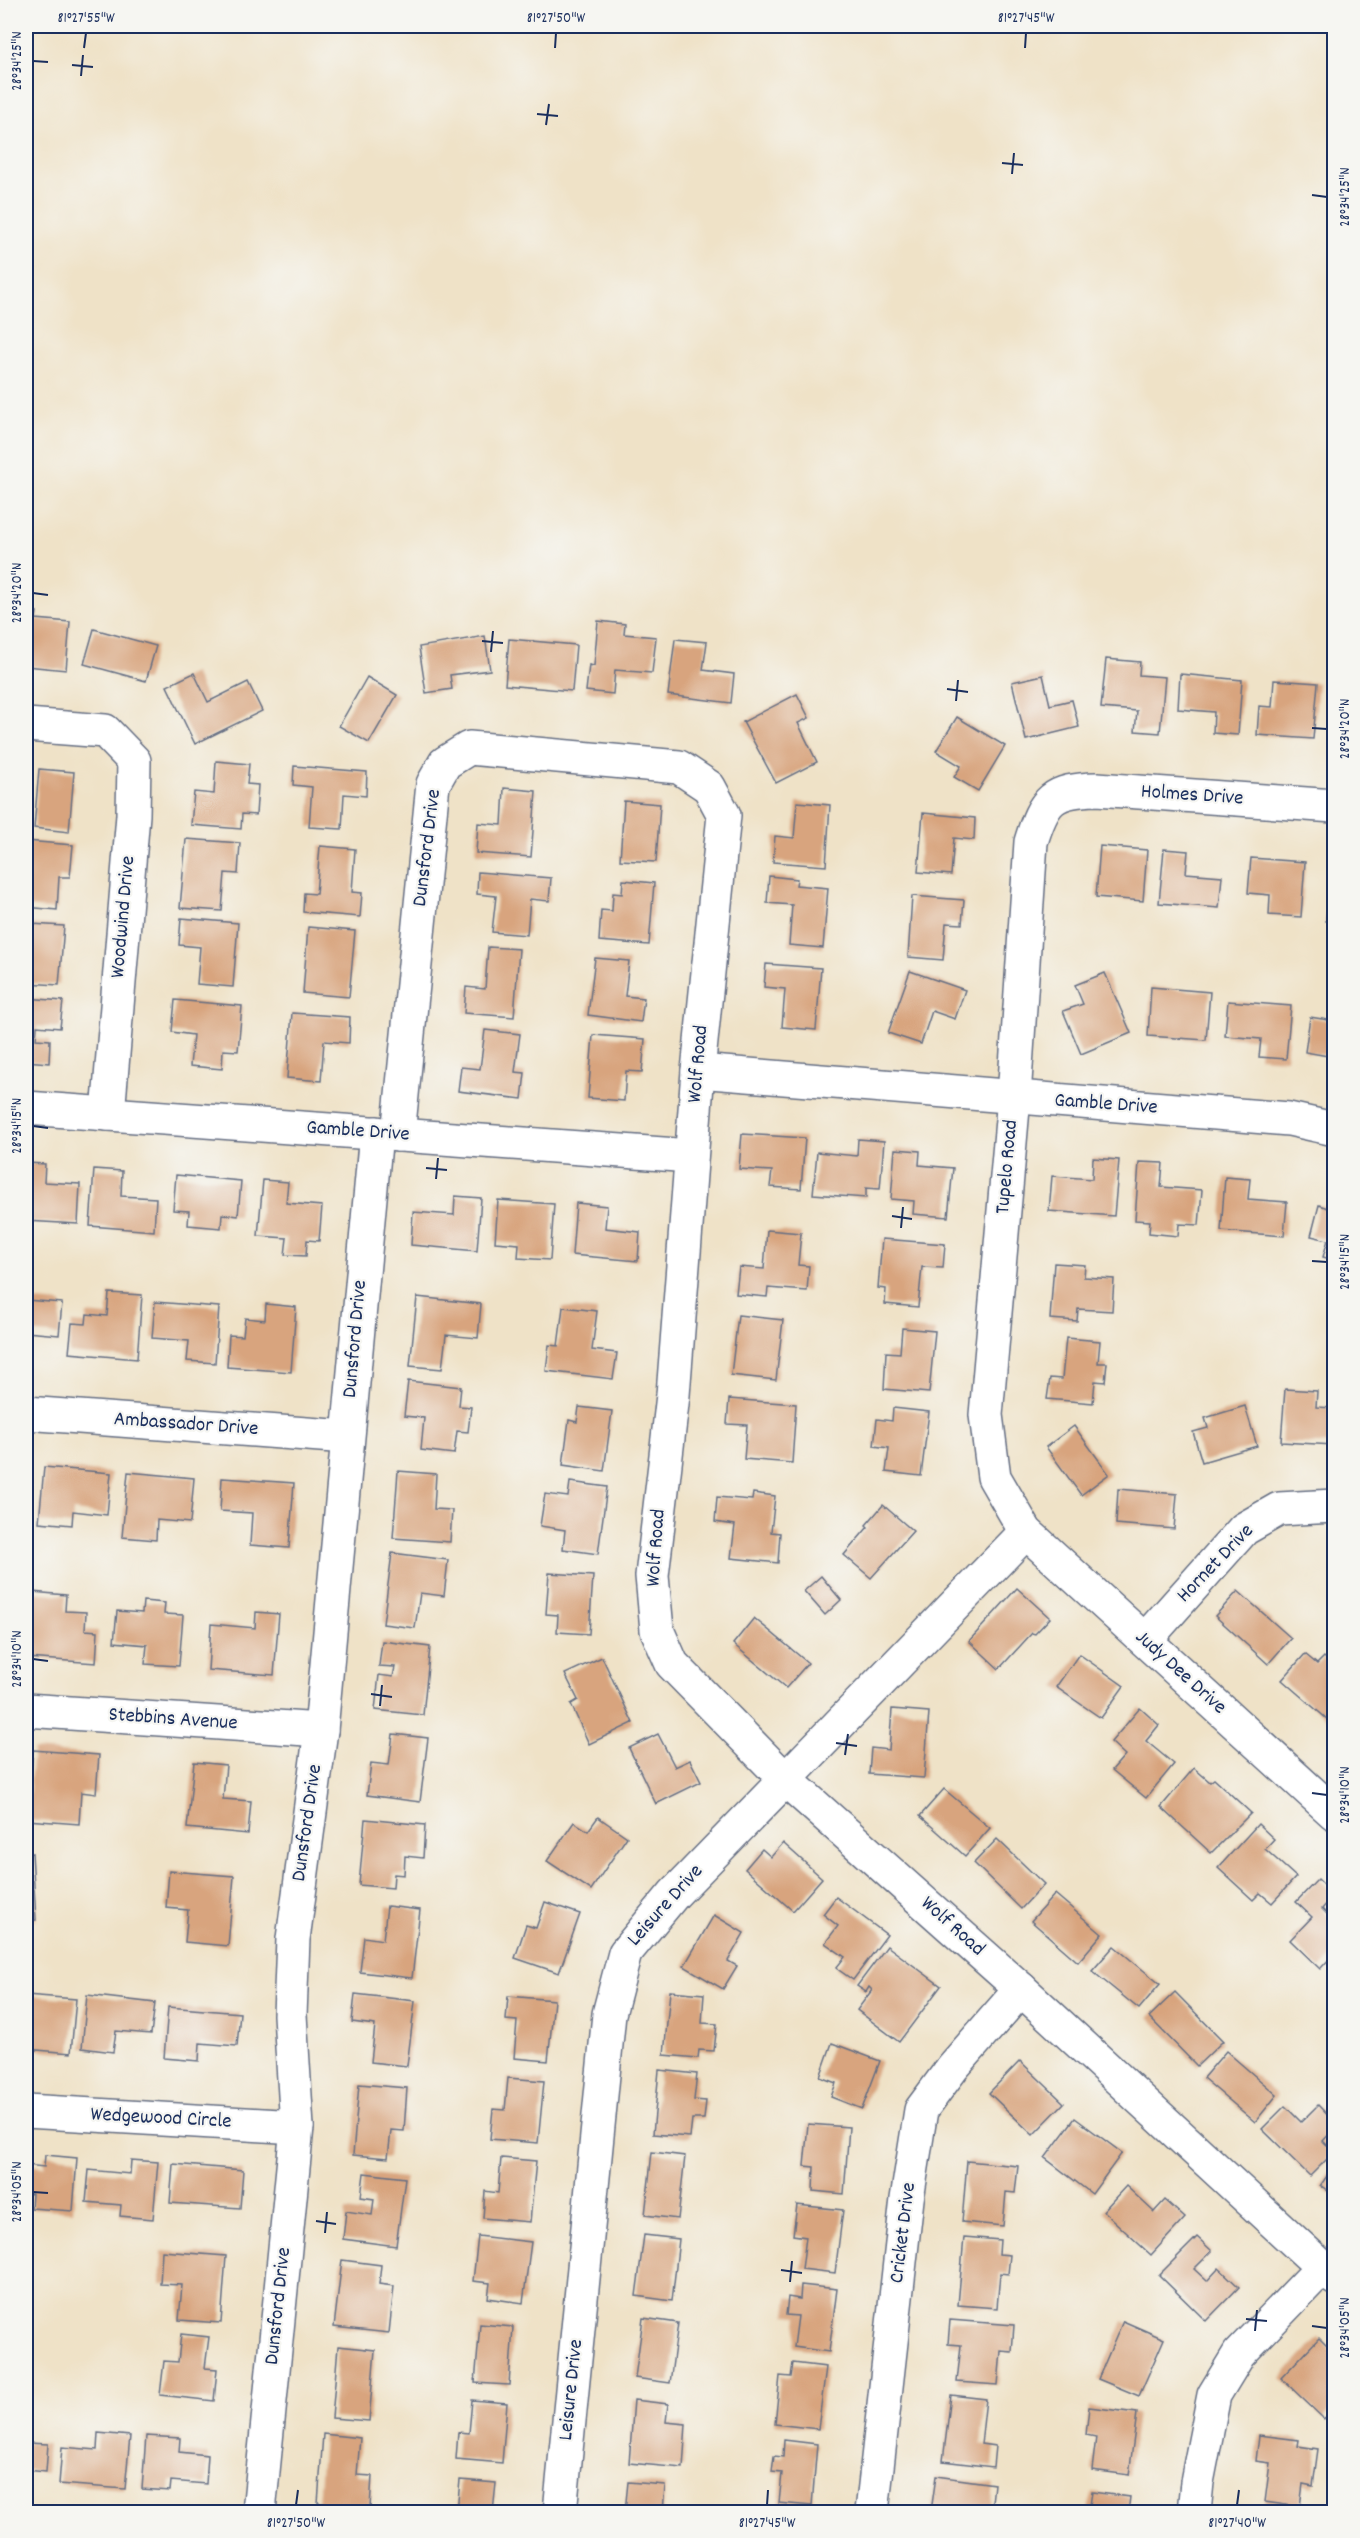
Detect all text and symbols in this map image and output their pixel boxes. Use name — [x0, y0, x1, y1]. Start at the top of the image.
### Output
text: 81°27'55"W — [57, 8, 115, 30]
text: 81°27'50"W — [527, 8, 586, 30]
text: 81°27'45"W — [998, 8, 1055, 30]
text: 28°34'25"N — [7, 31, 29, 91]
text: 28°34'25"N — [1335, 167, 1357, 227]
text: 28°34'20"N — [7, 563, 29, 623]
text: 28°34'20"N — [1335, 699, 1357, 759]
street label: Holmes Drive — [1140, 777, 1244, 815]
street label: Dunsford Drive — [406, 788, 450, 908]
street label: Woodwind Drive — [104, 855, 144, 979]
street label: Wolf Road — [681, 1024, 717, 1104]
street label: Gamble Drive — [1053, 1086, 1159, 1124]
text: 28°34'15"N — [7, 1098, 29, 1154]
street label: Gamble Drive — [305, 1113, 411, 1151]
street label: Tupelo Road — [989, 1118, 1027, 1216]
text: 28°34'15"N — [1335, 1234, 1357, 1290]
street label: Dunsford Drive — [336, 1279, 376, 1399]
street label: Ambassador Drive — [113, 1405, 259, 1445]
street label: Wolf Road — [639, 1508, 675, 1588]
street label: Hornet Drive — [1171, 1518, 1261, 1610]
street label: Judy Dee Drive — [1127, 1624, 1233, 1722]
text: 28°34'10"N — [7, 1630, 29, 1688]
street label: Stebbins Avenue — [108, 1701, 238, 1739]
street label: Dunsford Drive — [285, 1762, 331, 1884]
text: 28°34'10"N — [1335, 1766, 1357, 1824]
street label: Leisure Drive — [621, 1858, 711, 1954]
street label: Wolf Road — [913, 1890, 991, 1964]
street label: Wedgewood Circle — [90, 2100, 232, 2138]
text: 28°34'05"N — [7, 2161, 29, 2223]
street label: Cricket Drive — [883, 2181, 925, 2285]
street label: Dunsford Drive — [258, 2246, 300, 2366]
text: 28°34'05"N — [1335, 2297, 1357, 2359]
street label: Leisure Drive — [552, 2338, 592, 2442]
text: 81°27'50"W — [267, 2513, 326, 2535]
text: 81°27'45"W — [739, 2513, 796, 2535]
text: 81°27'40"W — [1208, 2513, 1266, 2535]

